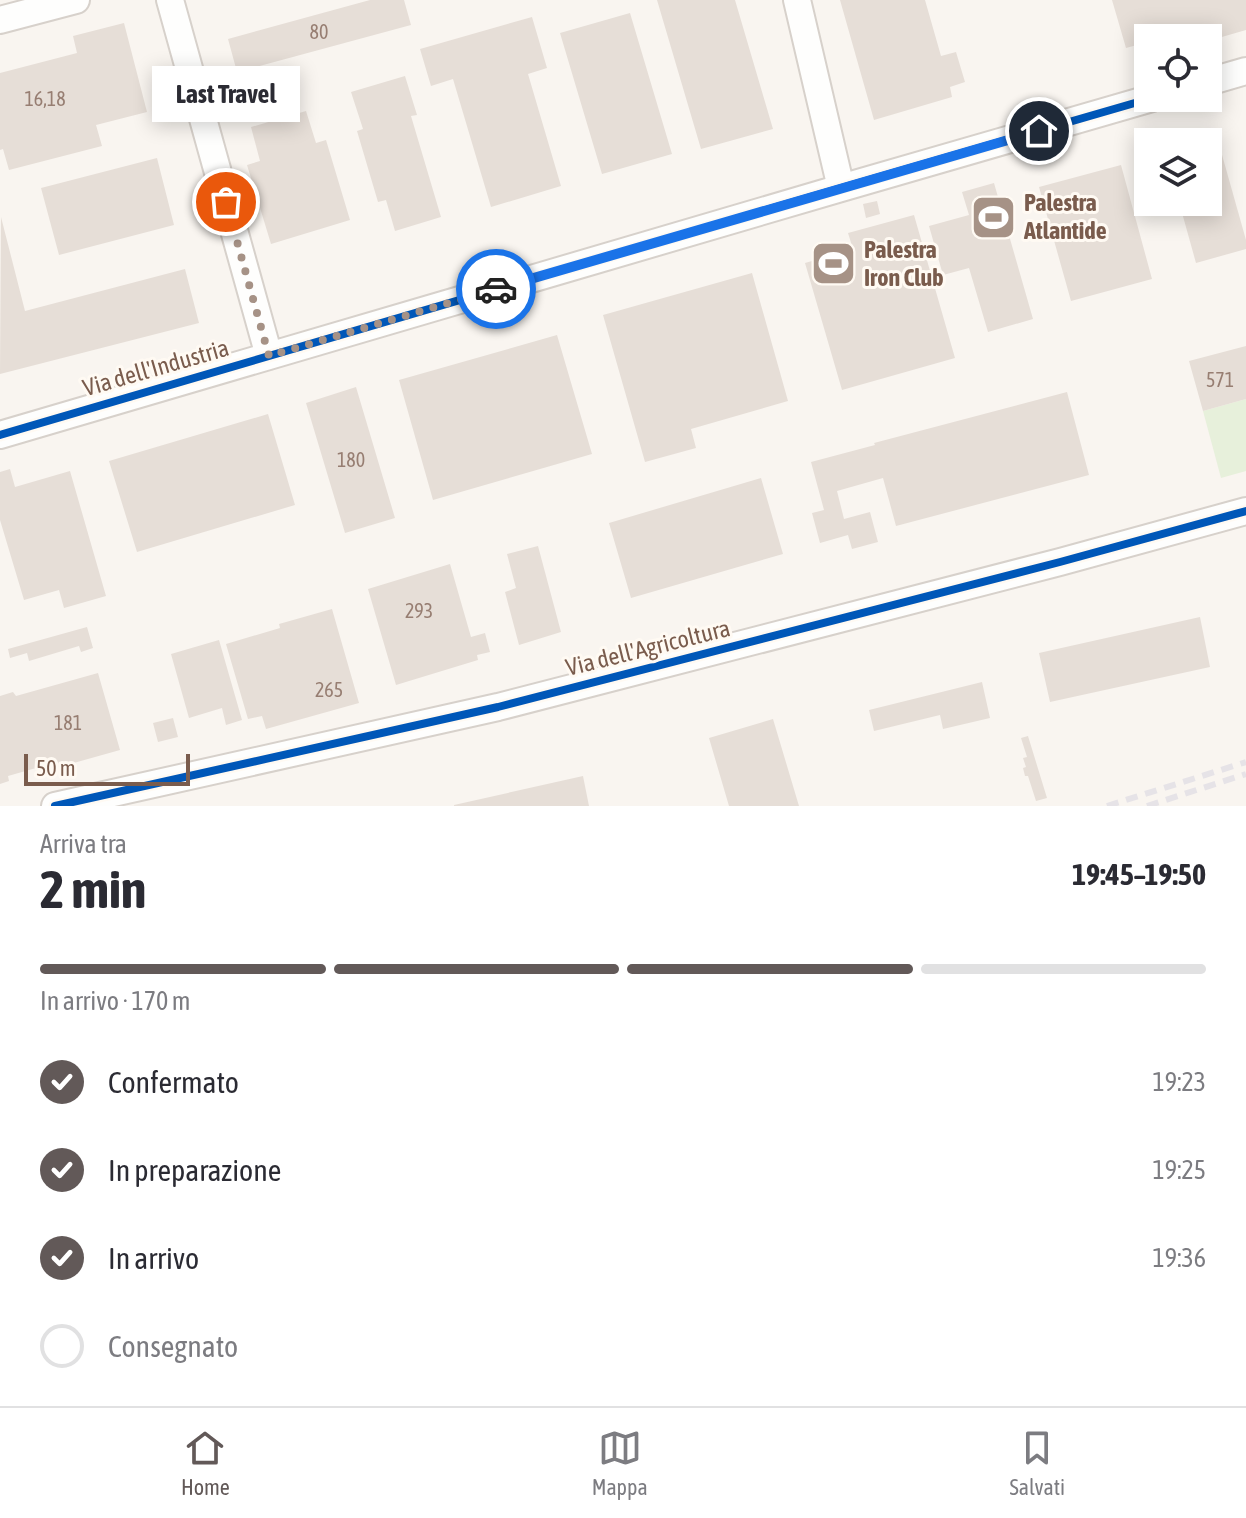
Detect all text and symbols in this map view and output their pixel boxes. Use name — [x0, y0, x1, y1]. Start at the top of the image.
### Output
house number: 80 — [310, 20, 328, 43]
map controls — [1134, 24, 1222, 216]
button: locate — [1134, 24, 1222, 112]
callout: Last Travel — [152, 66, 300, 122]
text: Last Travel — [176, 79, 276, 109]
house number: 16,18 — [24, 87, 66, 110]
pin — [1005, 97, 1073, 165]
icon: home — [1017, 109, 1061, 153]
button: layers — [1134, 128, 1222, 216]
pin — [192, 168, 260, 236]
icon: bag — [204, 180, 248, 224]
place label: Palestra Atlantide — [1023, 189, 1107, 244]
sports icon: Palestra Atlantide — [969, 193, 1017, 241]
place label: Palestra Iron Club — [864, 236, 944, 291]
sports icon: Palestra Iron Club — [809, 240, 857, 288]
courier — [456, 249, 536, 329]
icon: car — [474, 267, 518, 311]
street label: Via dell'Industria — [80, 334, 232, 401]
house number: 571 — [1206, 368, 1234, 391]
house number: 180 — [337, 448, 365, 471]
house number: 293 — [405, 599, 433, 622]
street label: Via dell'Agricoltura — [563, 614, 733, 681]
house number: 265 — [315, 678, 343, 701]
house number: 181 — [54, 711, 82, 734]
scale bar — [24, 750, 190, 786]
text: 50 m — [36, 755, 76, 781]
text: Arriva tra — [40, 829, 127, 859]
text: 19:45–19:50 — [1072, 857, 1206, 891]
text: 2 min — [40, 859, 146, 919]
text: In arrivo · 170 m — [40, 986, 191, 1016]
icon: check — [40, 1060, 84, 1104]
text: Confermato — [108, 1065, 239, 1099]
text: 19:23 — [1152, 1067, 1206, 1097]
icon: check — [40, 1148, 84, 1192]
text: In preparazione — [108, 1153, 281, 1187]
text: 19:25 — [1152, 1155, 1206, 1185]
icon: check — [40, 1236, 84, 1280]
text: In arrivo — [108, 1241, 199, 1275]
text: 19:36 — [1152, 1243, 1206, 1273]
text: Consegnato — [108, 1329, 238, 1363]
tab: Home — [181, 1426, 230, 1500]
tab: Mappa — [592, 1426, 648, 1500]
tab: Salvati — [1010, 1426, 1065, 1500]

